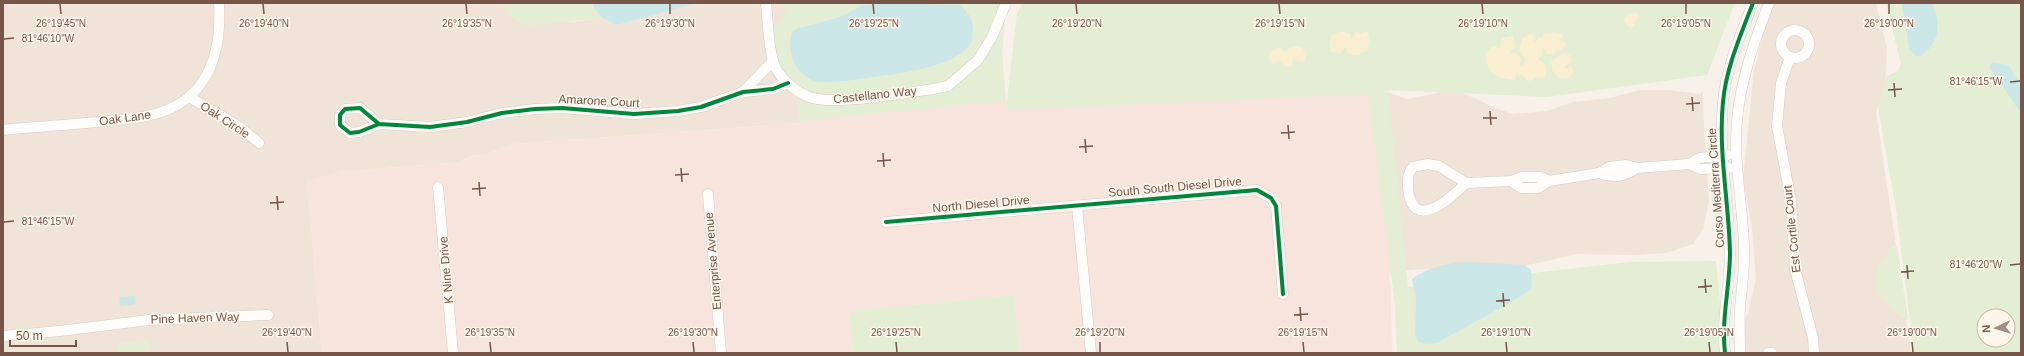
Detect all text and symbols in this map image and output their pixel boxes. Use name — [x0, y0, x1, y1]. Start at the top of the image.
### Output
text: 26°19'45"N — [36, 18, 86, 29]
text: 26°19'40"N — [239, 18, 289, 29]
text: 26°19'35"N — [442, 18, 492, 29]
text: 26°19'30"N — [645, 18, 695, 29]
text: 26°19'25"N — [849, 18, 899, 29]
text: 26°19'20"N — [1052, 18, 1102, 29]
text: 26°19'15"N — [1255, 18, 1305, 29]
text: 26°19'10"N — [1458, 18, 1508, 29]
text: 26°19'05"N — [1661, 18, 1711, 29]
text: 26°19'00"N — [1864, 18, 1914, 29]
text: 81°46'10"W — [22, 33, 75, 44]
text: 81°46'15"W — [1950, 76, 2003, 87]
street label: Castellano Way — [833, 84, 917, 106]
street label: Amarone Court — [558, 92, 641, 110]
street label: Oak Circle — [198, 99, 253, 141]
street label: Oak Lane — [98, 107, 152, 129]
street label: Corso Mediterra Circle — [1705, 127, 1727, 248]
street label: South South Diesel Drive — [1108, 174, 1243, 200]
street label: Est Cortile Court — [1780, 184, 1804, 274]
street label: North Diesel Drive — [932, 193, 1030, 215]
street label: Enterprise Avenue — [702, 211, 724, 310]
text: 81°46'15"W — [22, 216, 75, 227]
street label: K Nine Drive — [436, 236, 456, 304]
text: 81°46'20"W — [1950, 259, 2003, 270]
north arrow — [1976, 308, 2016, 348]
street label: Pine Haven Way — [150, 309, 240, 327]
scale bar — [10, 322, 76, 348]
text: N — [1980, 324, 1992, 333]
text: 26°19'40"N — [262, 327, 312, 338]
text: 26°19'35"N — [465, 327, 515, 338]
text: 26°19'30"N — [668, 327, 718, 338]
text: 26°19'25"N — [871, 327, 921, 338]
text: 26°19'20"N — [1075, 327, 1125, 338]
text: 26°19'15"N — [1278, 327, 1328, 338]
text: 26°19'10"N — [1481, 327, 1531, 338]
text: 26°19'05"N — [1684, 327, 1734, 338]
text: 26°19'00"N — [1887, 327, 1937, 338]
text: 50 m — [16, 329, 43, 343]

